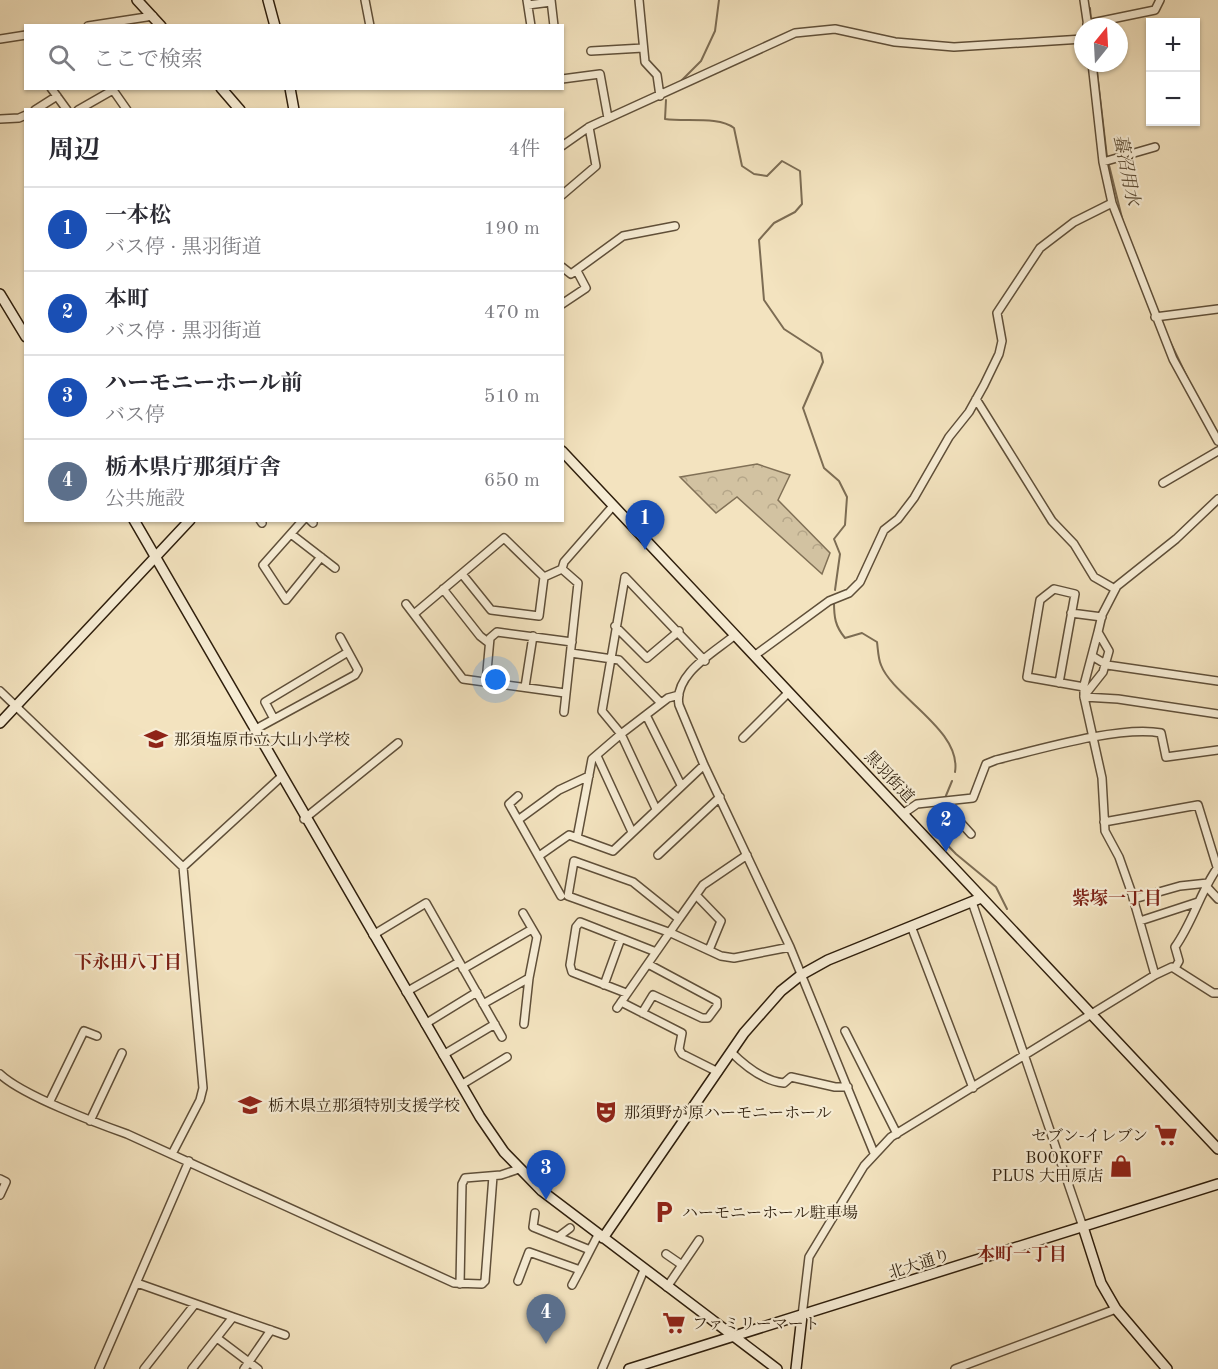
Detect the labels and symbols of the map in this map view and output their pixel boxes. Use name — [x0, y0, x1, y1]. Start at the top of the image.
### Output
north arrow — [1074, 18, 1128, 72]
water label: 蟇沼用水 — [1110, 133, 1144, 209]
pin: 1 — [626, 500, 664, 550]
your location — [481, 665, 510, 694]
school or university icon: 那須塩原市立大山小学校 — [143, 726, 169, 752]
place label: 那須塩原市立大山小学校 — [174, 731, 350, 749]
street label: 黒羽街道 — [861, 747, 918, 806]
pin: 2 — [926, 802, 966, 852]
district label: 紫塚一丁目 — [1072, 888, 1162, 908]
district label: 下永田八丁目 — [74, 952, 182, 972]
school or university icon: 栃木県立那須特別支援学校 — [237, 1092, 263, 1118]
place label: 栃木県立那須特別支援学校 — [268, 1097, 460, 1115]
theatre icon: 那須野が原ハーモニーホール — [593, 1099, 619, 1125]
place label: 那須野が原ハーモニーホール — [624, 1104, 832, 1122]
supermarket icon: セブン-イレブン — [1153, 1122, 1179, 1148]
place label: セブン-イレブン — [1031, 1128, 1148, 1145]
pin: 3 — [526, 1150, 566, 1200]
place label: BOOKOFF PLUS 大田原店 — [991, 1151, 1103, 1185]
shop icon: BOOKOFF PLUS 大田原店 — [1108, 1153, 1134, 1179]
parking icon: ハーモニーホール駐車場 — [651, 1199, 677, 1225]
place label: ハーモニーホール駐車場 — [682, 1204, 858, 1222]
district label: 本町一丁目 — [977, 1244, 1067, 1264]
street label: 北大通り — [886, 1246, 953, 1282]
pin: 4 — [526, 1294, 566, 1344]
supermarket icon: ファミリーマート — [661, 1310, 687, 1336]
place label: ファミリーマート — [692, 1316, 820, 1333]

